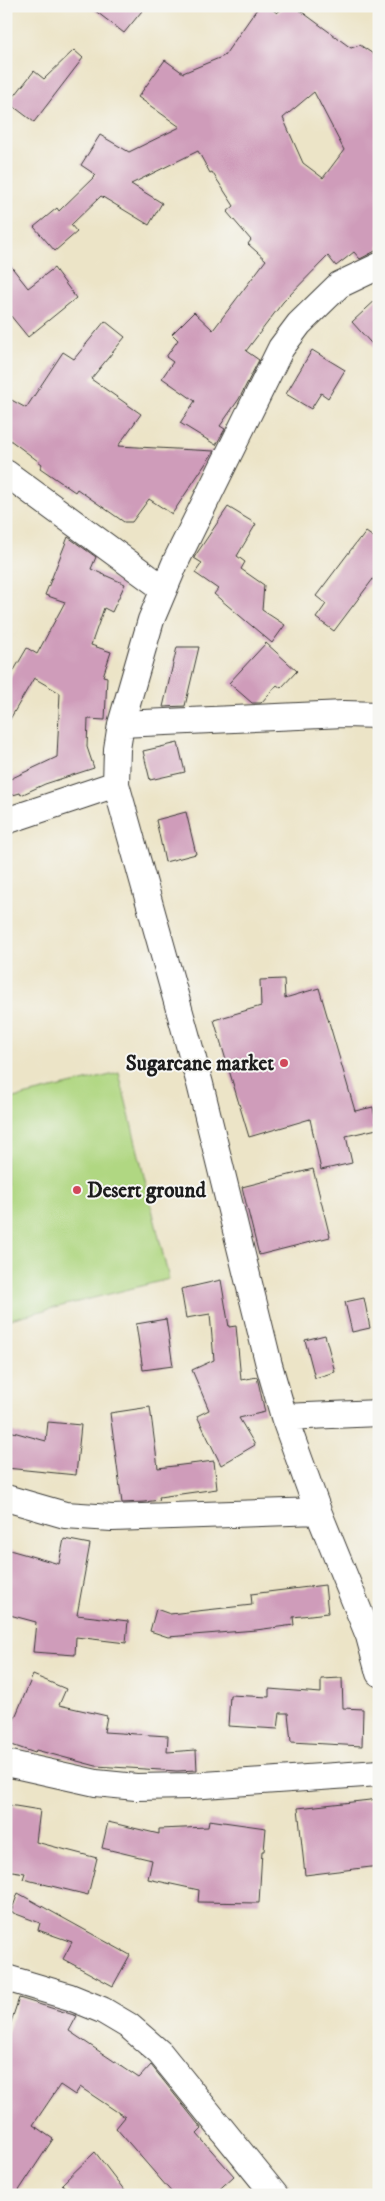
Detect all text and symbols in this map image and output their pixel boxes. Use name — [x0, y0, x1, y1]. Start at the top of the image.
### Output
place label: Sugarcane market — [126, 1051, 274, 1077]
marker: Sugarcane market — [278, 1057, 290, 1069]
place label: Desert ground — [87, 1178, 206, 1204]
marker: Desert ground — [71, 1184, 83, 1196]

